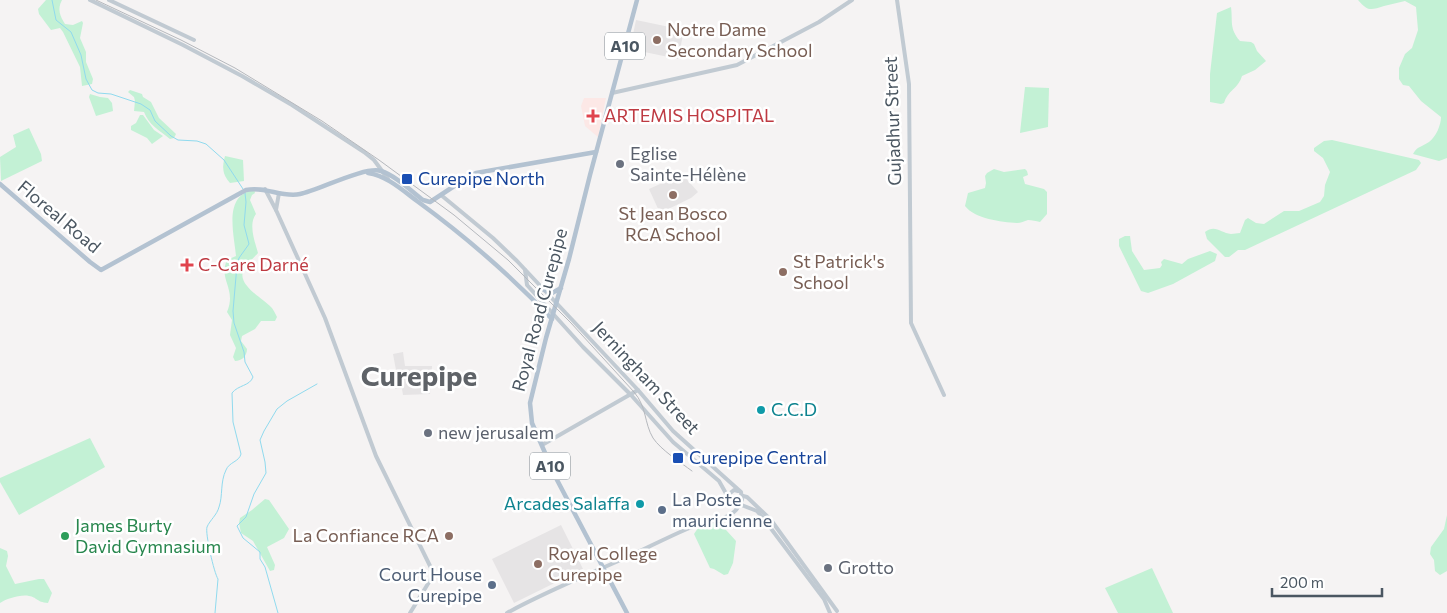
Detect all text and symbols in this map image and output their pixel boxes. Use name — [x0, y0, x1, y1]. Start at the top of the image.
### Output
place label: Notre Dame Secondary School — [667, 18, 813, 61]
road number: A10 — [605, 32, 645, 59]
marker: Notre Dame Secondary School — [651, 34, 663, 46]
street label: Gujadhur Street — [879, 56, 905, 186]
place label: ARTEMIS HOSPITAL — [604, 104, 774, 126]
marker: ARTEMIS HOSPITAL — [586, 109, 600, 123]
place label: Eglise Sainte-Hélène — [630, 142, 746, 185]
marker: Eglise Sainte-Hélène — [614, 158, 626, 170]
place label: Curepipe North — [418, 167, 545, 189]
marker: Curepipe North — [400, 172, 414, 186]
street label: Floreal Road — [14, 175, 106, 257]
marker: St Jean Bosco RCA School — [667, 189, 679, 201]
place label: St Jean Bosco RCA School — [618, 202, 728, 245]
street label: Royal Road Curepipe — [507, 226, 571, 394]
place label: St Patrick's School — [793, 250, 885, 293]
place label: C-Care Darné — [198, 253, 309, 275]
marker: C-Care Darné — [180, 258, 194, 272]
marker: St Patrick's School — [777, 266, 789, 278]
street label: Jerningham Street — [589, 316, 705, 438]
district label: Curepipe — [361, 358, 477, 392]
place label: C.C.D — [771, 398, 817, 420]
marker: C.C.D — [755, 404, 767, 416]
place label: new jerusalem — [438, 421, 554, 443]
marker: new jerusalem — [422, 427, 434, 439]
place label: Curepipe Central — [689, 446, 827, 468]
marker: Curepipe Central — [671, 451, 685, 465]
road number: A10 — [530, 452, 570, 480]
place label: La Poste mauricienne — [672, 488, 772, 531]
place label: Arcades Salaffa — [504, 492, 630, 514]
marker: Arcades Salaffa — [634, 498, 646, 510]
marker: La Poste mauricienne — [656, 504, 668, 516]
place label: James Burty David Gymnasium — [75, 514, 221, 557]
place label: La Confiance RCA — [293, 524, 439, 546]
marker: James Burty David Gymnasium — [59, 530, 71, 542]
marker: La Confiance RCA — [443, 530, 455, 542]
place label: Royal College Curepipe — [548, 542, 657, 585]
place label: Grotto — [838, 556, 894, 578]
marker: Royal College Curepipe — [532, 558, 544, 570]
marker: Grotto — [822, 562, 834, 574]
place label: Court House Curepipe — [379, 563, 482, 606]
scale bar — [1272, 566, 1382, 598]
text: 200 m — [1280, 573, 1324, 591]
marker: Court House Curepipe — [486, 579, 498, 591]

